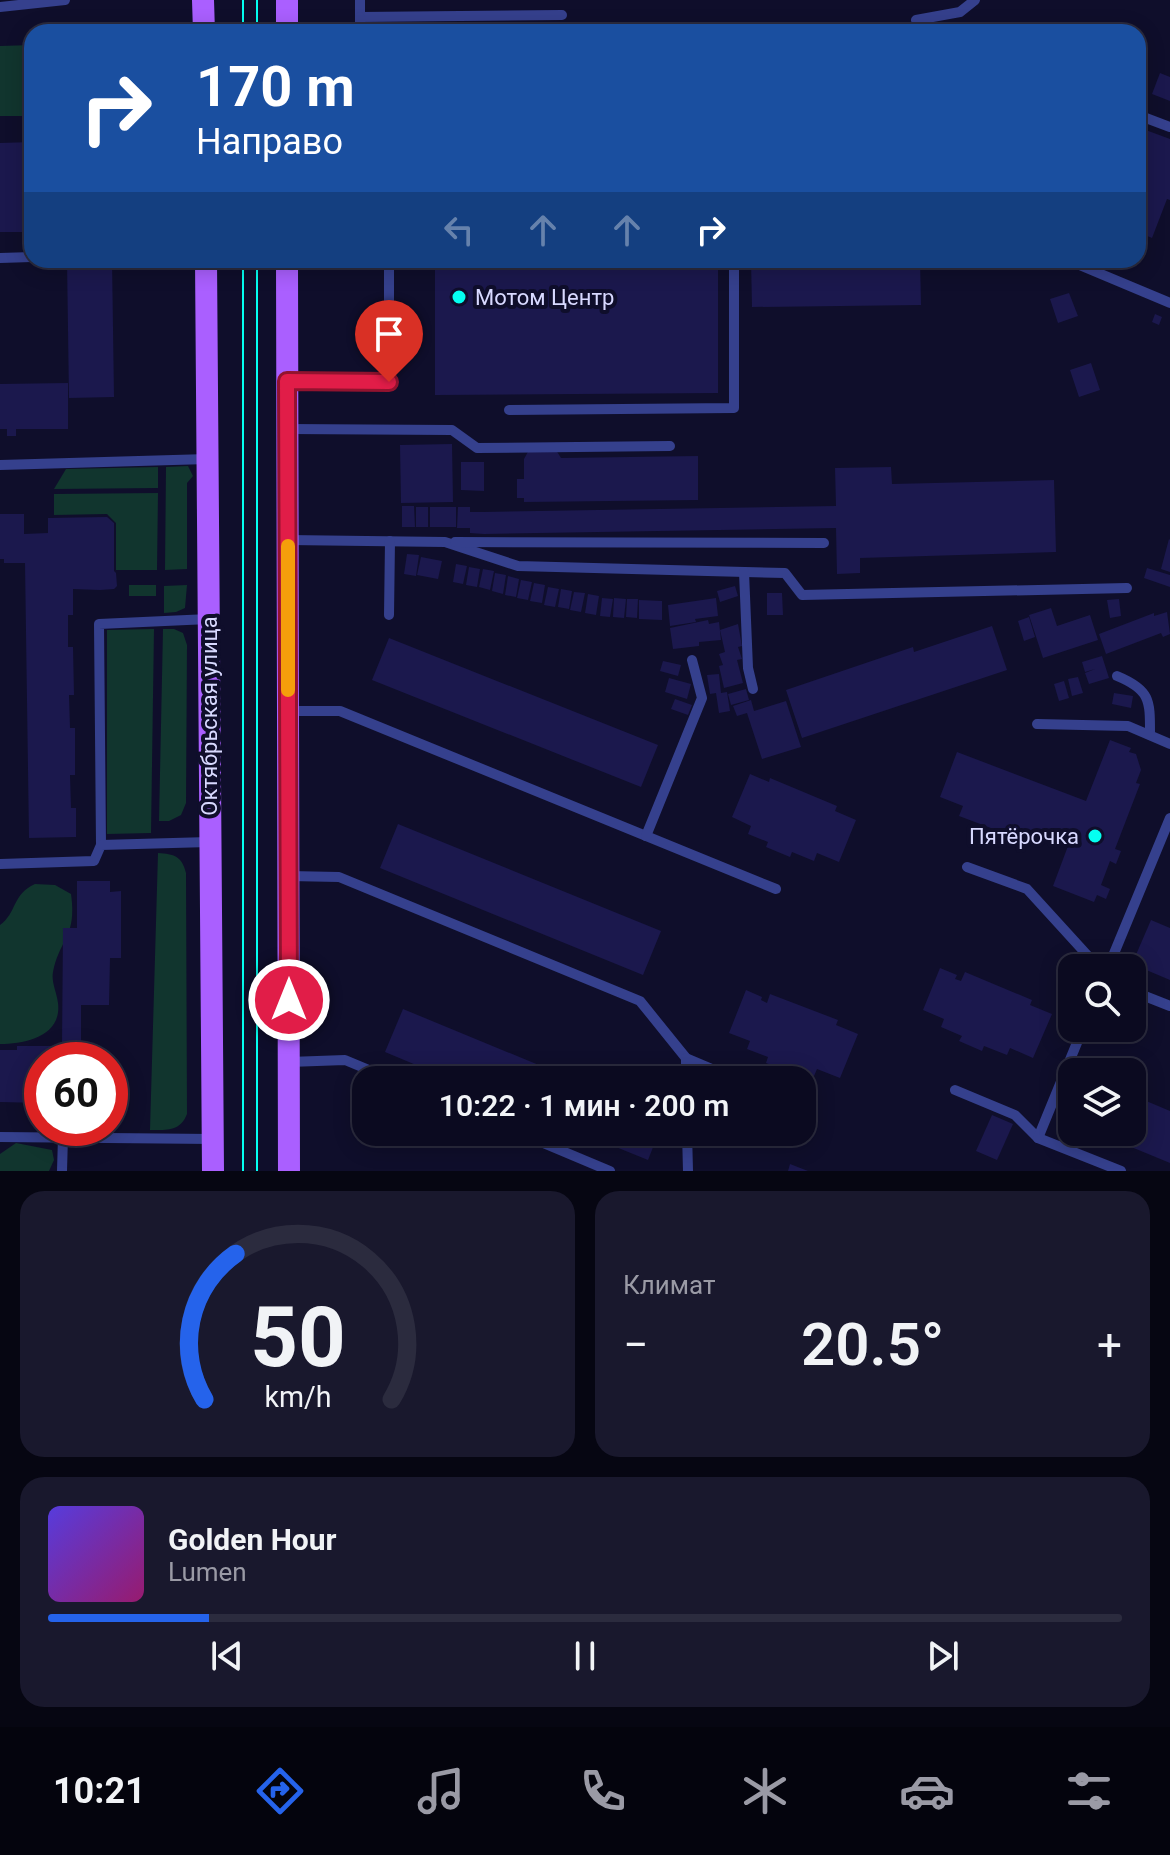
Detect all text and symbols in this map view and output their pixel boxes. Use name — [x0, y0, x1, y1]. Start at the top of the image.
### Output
text: 170 m — [196, 54, 355, 120]
icon: right — [64, 56, 168, 160]
text: Направо — [196, 121, 343, 163]
icon: left — [437, 208, 481, 252]
icon: ahead — [521, 208, 565, 252]
icon: ahead — [605, 208, 649, 252]
icon: right — [689, 208, 733, 252]
place label: Мотом Центр — [475, 285, 614, 310]
marker: Мотом Центр — [450, 288, 468, 306]
pin — [355, 300, 423, 382]
icon: arrive — [367, 312, 411, 356]
street label: Октябрьская улица — [197, 616, 222, 816]
place label: Пятёрочка — [969, 824, 1079, 849]
marker: Пятёрочка — [1086, 827, 1104, 845]
map controls — [1058, 954, 1146, 1146]
button: search — [1058, 954, 1146, 1042]
position arrow — [247, 958, 331, 1042]
speed limit sign: 60 — [24, 1042, 128, 1146]
button: layers — [1058, 1058, 1146, 1146]
text: 10:22 · 1 мин · 200 m — [439, 1088, 729, 1123]
text: Климат — [623, 1270, 715, 1300]
text: 50 — [250, 1289, 345, 1386]
text: 20.5° — [801, 1309, 944, 1380]
text: − — [623, 1319, 648, 1371]
text: + — [1097, 1319, 1122, 1371]
text: km/h — [264, 1380, 331, 1414]
text: Golden Hour — [168, 1522, 337, 1557]
text: Lumen — [168, 1557, 247, 1587]
icon: previous — [205, 1634, 249, 1678]
icon: pause — [563, 1634, 607, 1678]
icon: next — [921, 1634, 965, 1678]
icon: directions — [252, 1763, 308, 1819]
icon: music — [413, 1763, 469, 1819]
icon: phone — [575, 1763, 631, 1819]
icon: climate — [737, 1763, 793, 1819]
icon: car — [899, 1763, 955, 1819]
icon: filters — [1061, 1763, 1117, 1819]
text: 10:21 — [53, 1770, 146, 1812]

